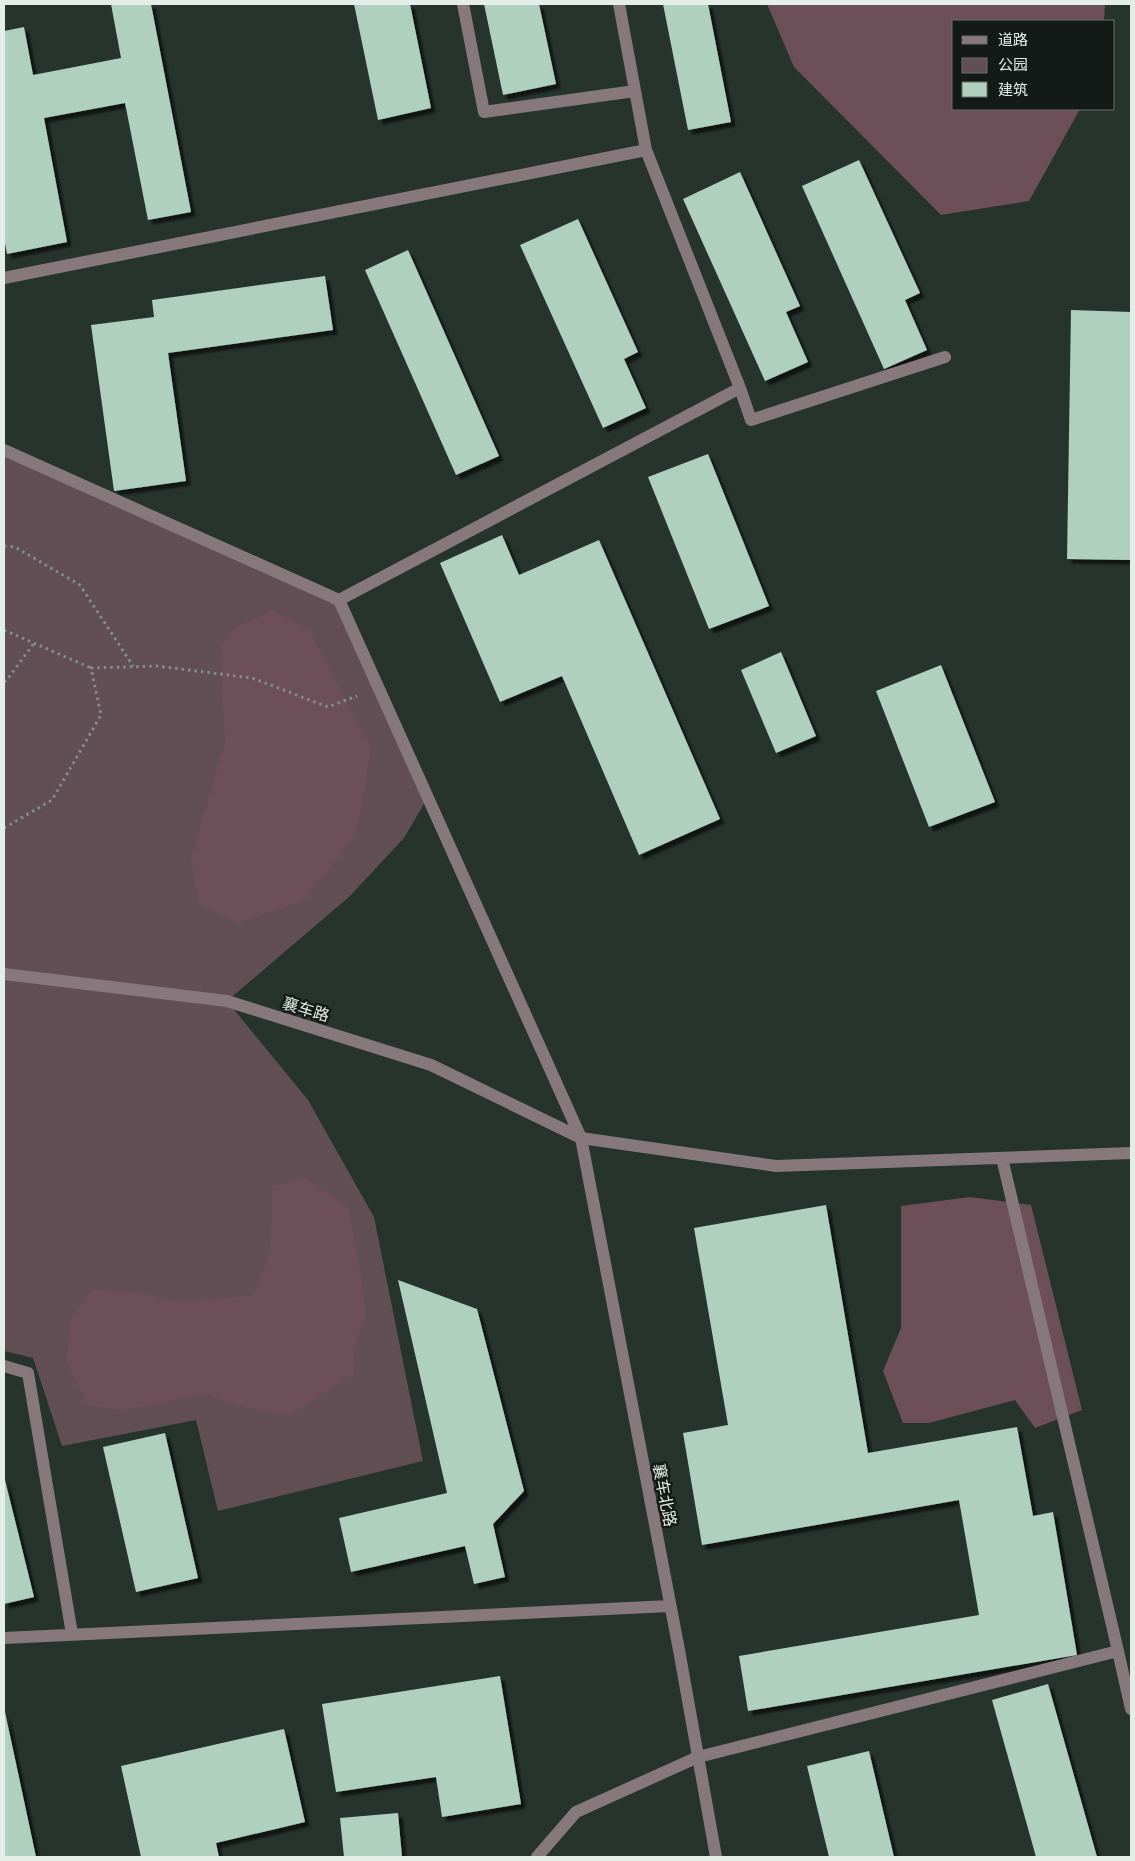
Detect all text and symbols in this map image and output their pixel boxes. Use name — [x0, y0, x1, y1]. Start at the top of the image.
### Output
legend — [952, 20, 1115, 110]
text: 道路 — [998, 30, 1028, 48]
text: 公园 — [998, 55, 1028, 73]
text: 建筑 — [998, 80, 1028, 98]
street label: 襄车路 — [280, 992, 332, 1026]
street label: 襄车北路 — [649, 1462, 681, 1528]

